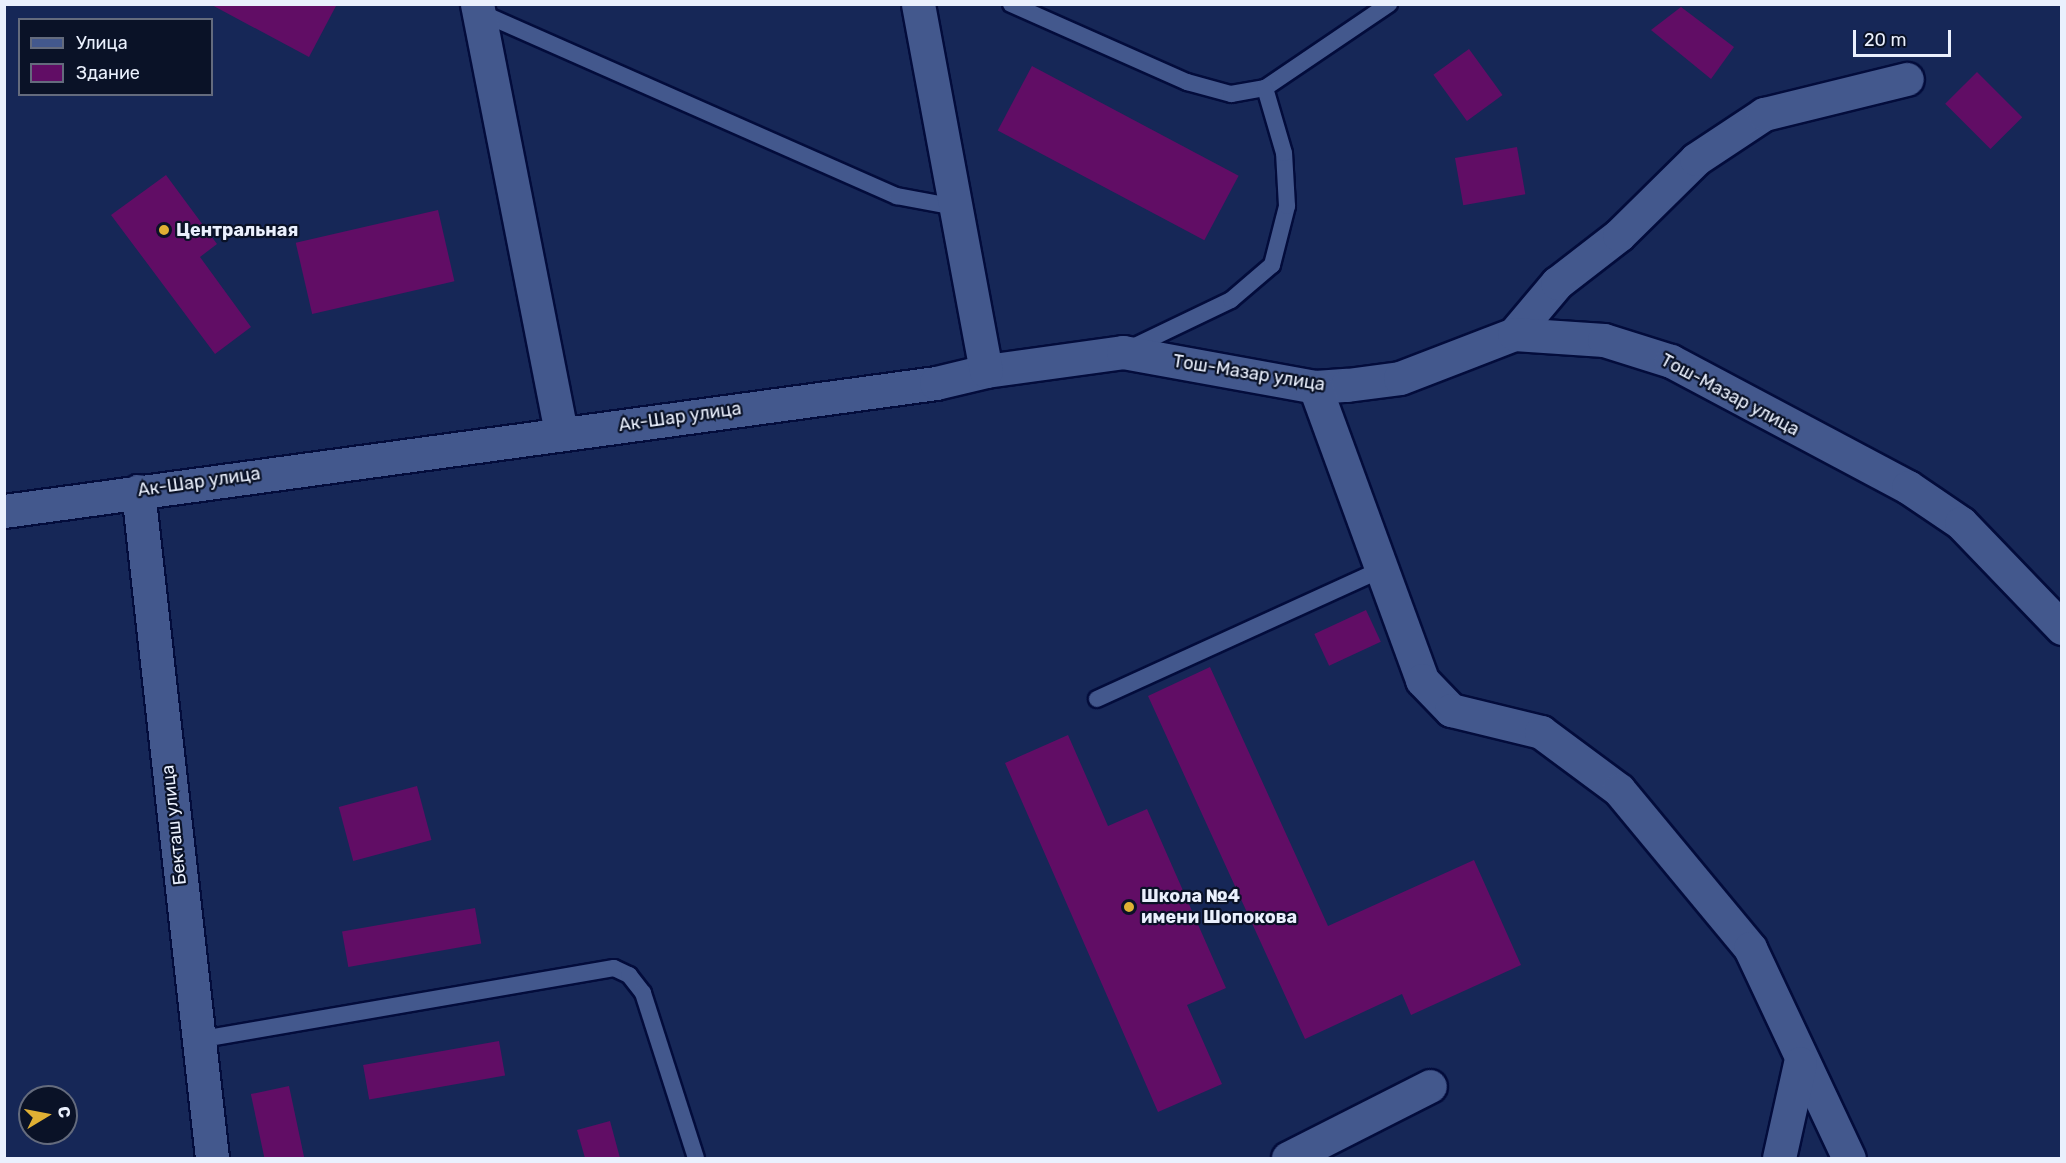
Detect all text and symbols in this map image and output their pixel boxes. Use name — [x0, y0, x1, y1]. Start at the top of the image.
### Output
legend — [18, 18, 213, 96]
scale bar — [1856, 18, 1954, 56]
text: 20 m — [1864, 29, 1906, 51]
text: Улица — [76, 32, 128, 54]
text: Здание — [76, 62, 140, 84]
place label: Центральная — [176, 219, 298, 241]
marker: Центральная — [157, 223, 171, 237]
street label: Тош-Мазар улица — [1657, 349, 1803, 441]
street label: Тош-Мазар улица — [1171, 350, 1327, 396]
street label: Ак-Шар улица — [617, 398, 743, 436]
street label: Ак-Шар улица — [136, 463, 262, 501]
street label: Бекташ улица — [157, 764, 191, 886]
place label: Школа №4 имени Шопокова — [1141, 886, 1297, 928]
marker: Школа №4 имени Шопокова — [1122, 900, 1136, 914]
north arrow — [18, 1085, 78, 1145]
text: С — [54, 1105, 75, 1119]

